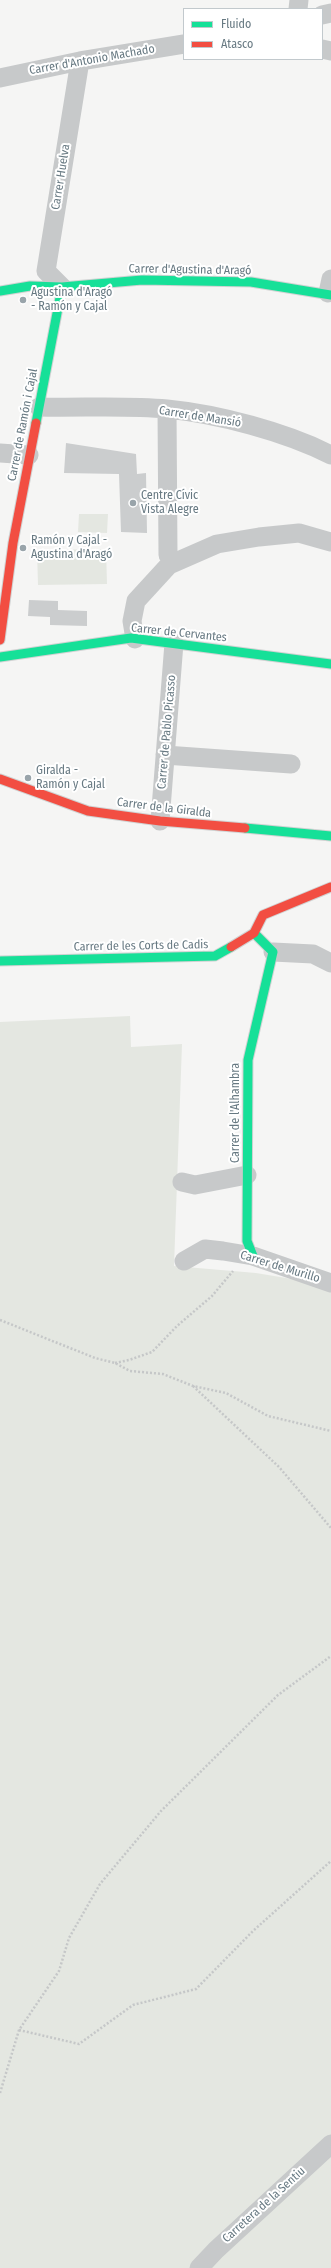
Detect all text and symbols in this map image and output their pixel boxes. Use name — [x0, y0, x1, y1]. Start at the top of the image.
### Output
legend — [183, 8, 323, 60]
text: Fluido — [221, 17, 251, 31]
text: Atasco — [221, 37, 253, 51]
street label: Carrer d'Antonio Machado — [28, 42, 156, 78]
street label: Carrer Huelva — [49, 143, 73, 211]
street label: Carrer d'Agustina d'Aragó — [129, 262, 251, 278]
place label: Agustina d'Aragó - Ramón y Cajal — [31, 286, 112, 314]
marker: Agustina d'Aragó - Ramón y Cajal — [18, 295, 28, 305]
street label: Carrer de Ramón i Cajal — [5, 367, 41, 483]
street label: Carrer de Mansió — [158, 403, 242, 431]
place label: Centre Cívic Vista Alegre — [141, 489, 199, 517]
marker: Centre Cívic Vista Alegre — [128, 498, 138, 508]
place label: Ramón y Cajal - Agustina d'Aragó — [31, 534, 112, 562]
marker: Ramón y Cajal - Agustina d'Aragó — [18, 543, 28, 553]
street label: Carrer de Cervantes — [130, 621, 228, 645]
street label: Carrer de Pablo Picasso — [155, 674, 179, 790]
place label: Giralda - Ramón y Cajal — [36, 764, 105, 792]
marker: Giralda - Ramón y Cajal — [23, 773, 33, 783]
street label: Carrer de la Giralda — [116, 795, 212, 821]
street label: Carrer de les Corts de Cadis — [73, 938, 209, 954]
street label: Carrer de l'Alhambra — [229, 1063, 243, 1163]
street label: Carrer de Murillo — [238, 1248, 322, 1286]
street label: Carretera de la Sentiu — [220, 2164, 308, 2246]

